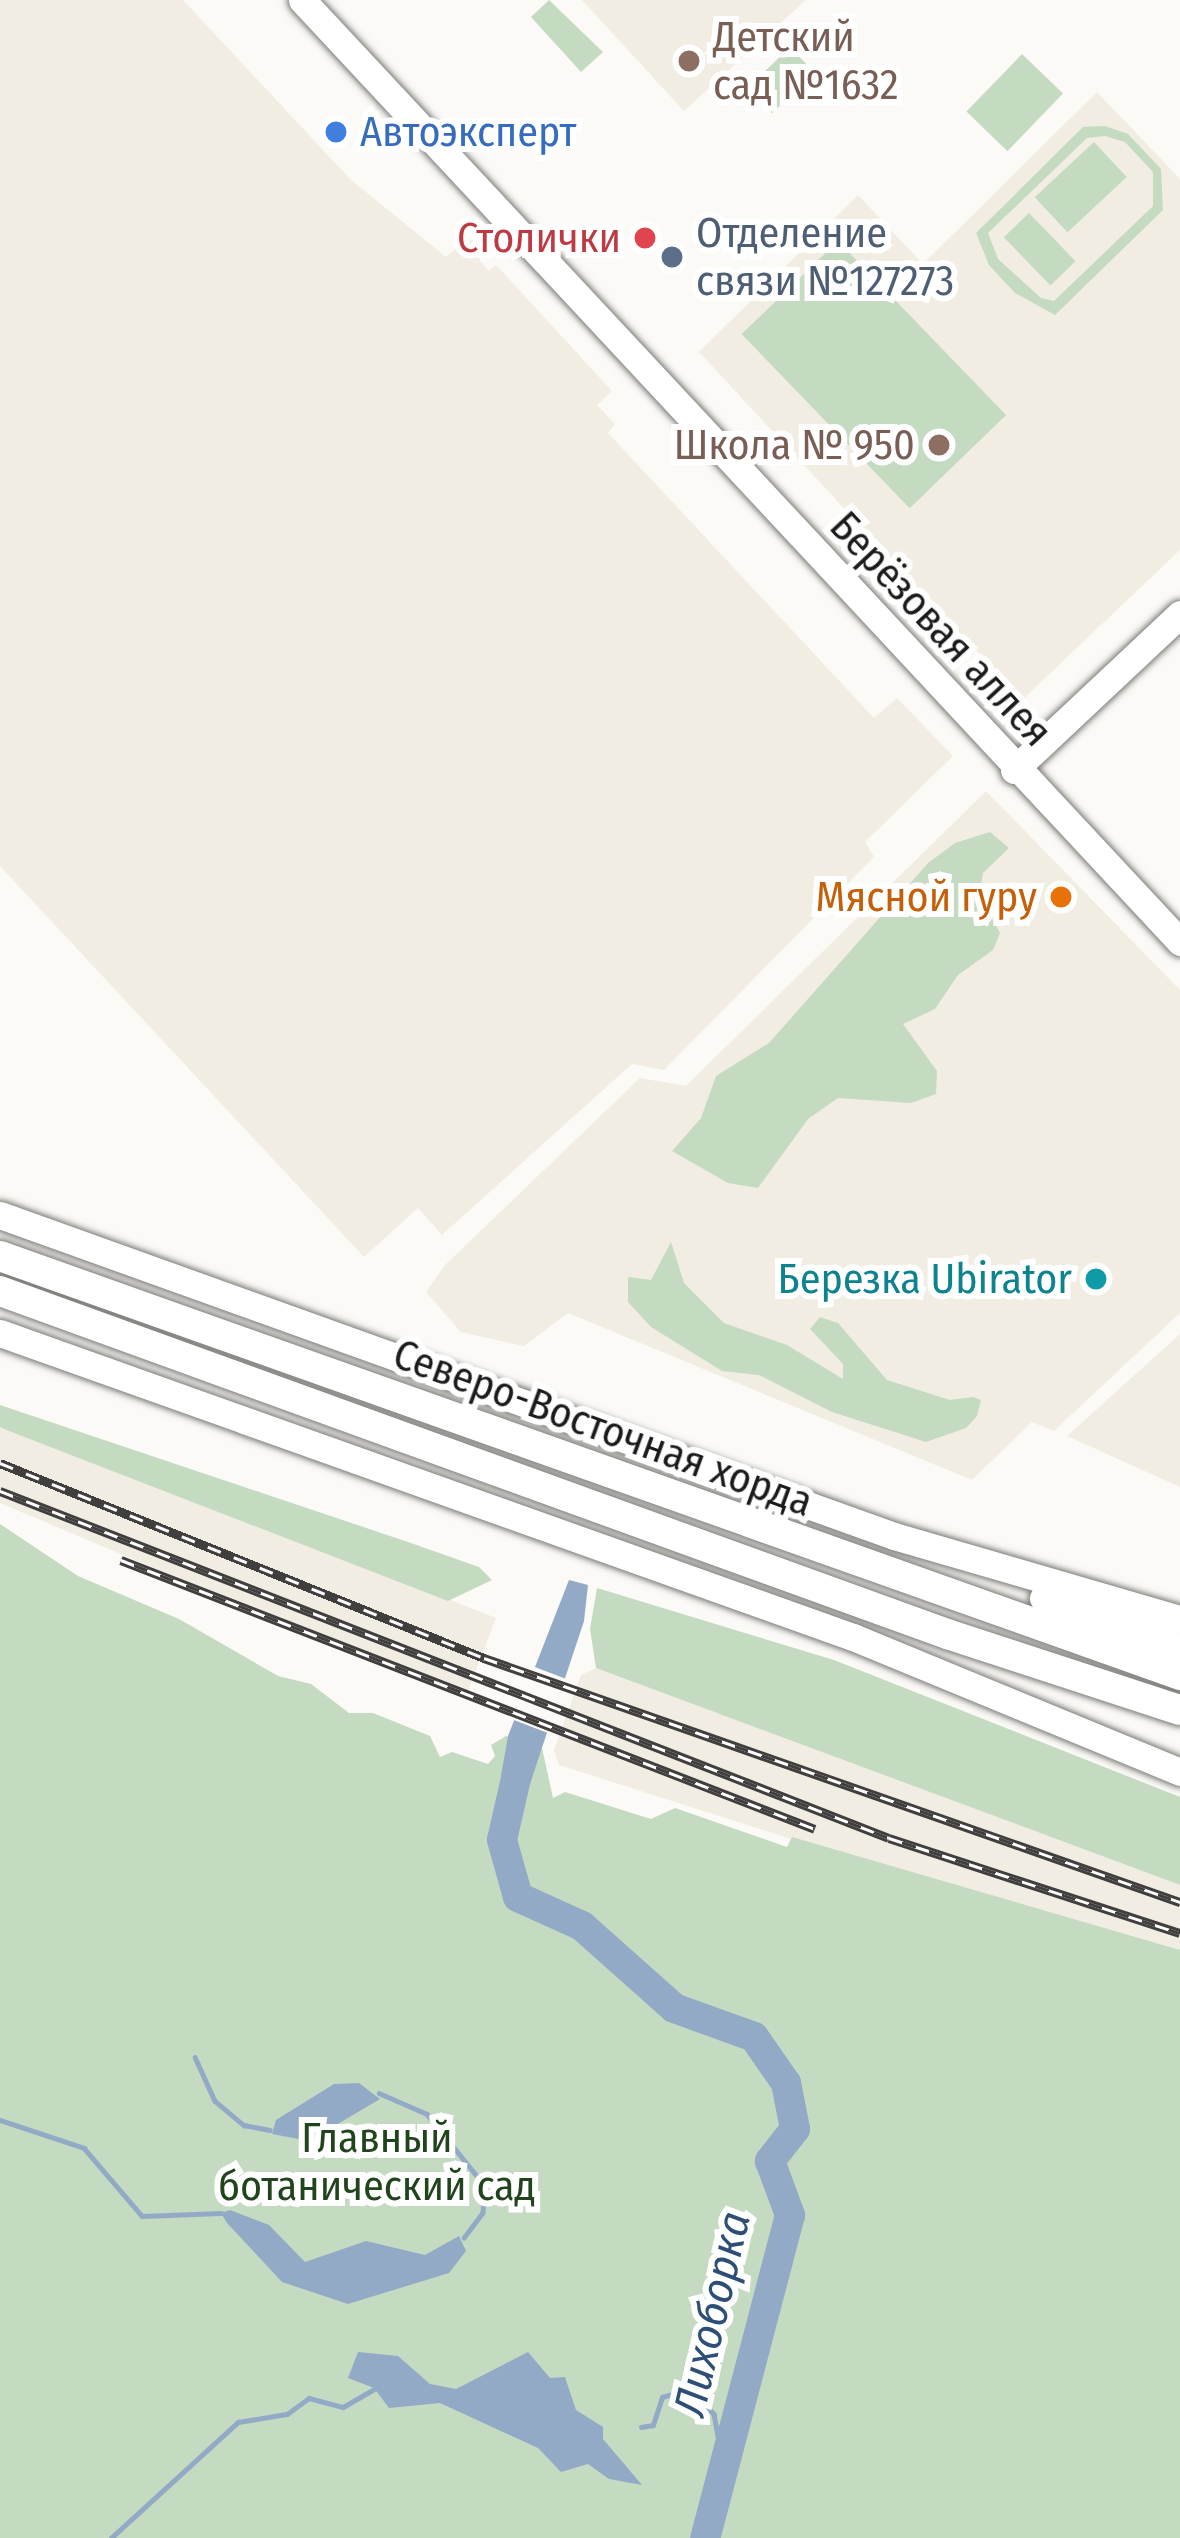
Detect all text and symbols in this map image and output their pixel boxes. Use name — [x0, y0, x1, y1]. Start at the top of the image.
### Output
place label: Детский сад №1632 — [713, 12, 898, 110]
marker: Детский сад №1632 — [676, 48, 702, 74]
place label: Автоэксперт — [360, 107, 577, 157]
marker: Автоэксперт — [323, 119, 349, 145]
place label: Отделение связи №127273 — [696, 208, 954, 306]
place label: Столички — [457, 213, 621, 263]
marker: Столички — [632, 225, 658, 251]
marker: Отделение связи №127273 — [659, 244, 685, 270]
place label: Школа № 950 — [674, 420, 915, 470]
marker: Школа № 950 — [926, 432, 952, 458]
street label: Берёзовая аллея — [819, 501, 1063, 757]
place label: Мясной гуру — [816, 872, 1037, 922]
marker: Мясной гуру — [1048, 884, 1074, 910]
place label: Березка Ubirator — [778, 1254, 1072, 1304]
marker: Березка Ubirator — [1083, 1266, 1109, 1292]
street label: Северо-Восточная хорда — [387, 1329, 819, 1527]
park label: Главный ботанический сад — [218, 2113, 536, 2212]
water label: Лихоборка — [663, 2207, 763, 2421]

